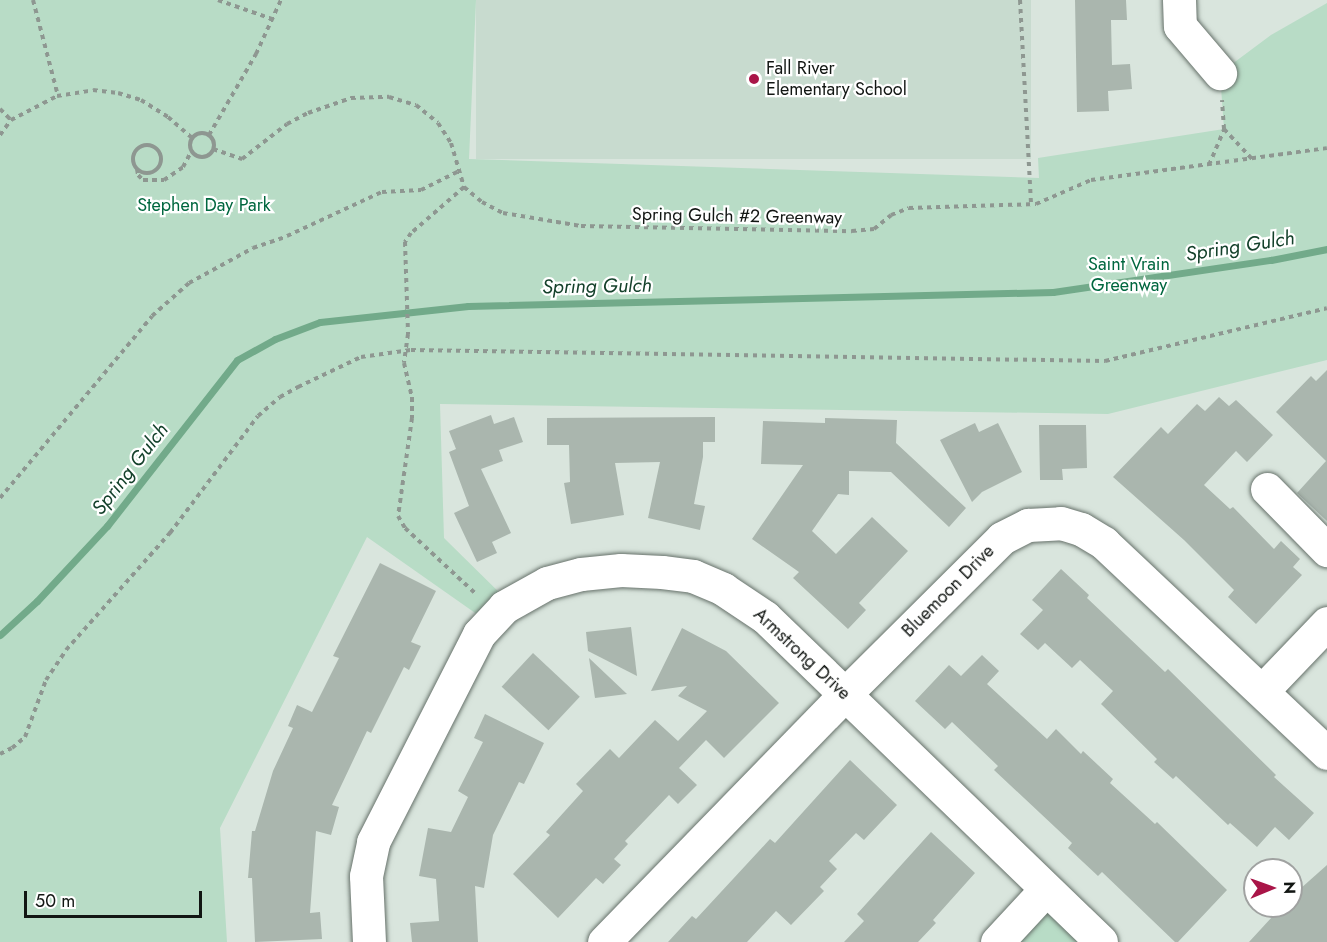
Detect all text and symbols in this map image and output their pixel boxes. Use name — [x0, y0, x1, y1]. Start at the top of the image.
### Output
place label: Fall River Elementary School — [766, 58, 907, 100]
marker: Fall River Elementary School — [747, 72, 761, 86]
park label: Stephen Day Park — [137, 194, 271, 216]
street label: Spring Gulch #2 Greenway — [632, 203, 842, 229]
water label: Spring Gulch — [1184, 226, 1296, 266]
park label: Saint Vrain Greenway — [1088, 254, 1170, 296]
water label: Spring Gulch — [542, 273, 652, 299]
water label: Spring Gulch — [87, 418, 173, 520]
street label: Bluemoon Drive — [897, 540, 999, 642]
street label: Armstrong Drive — [749, 604, 855, 704]
north arrow — [1243, 858, 1303, 918]
scale bar — [27, 879, 206, 917]
text: N — [1278, 881, 1301, 894]
text: 50 m — [35, 888, 75, 914]

